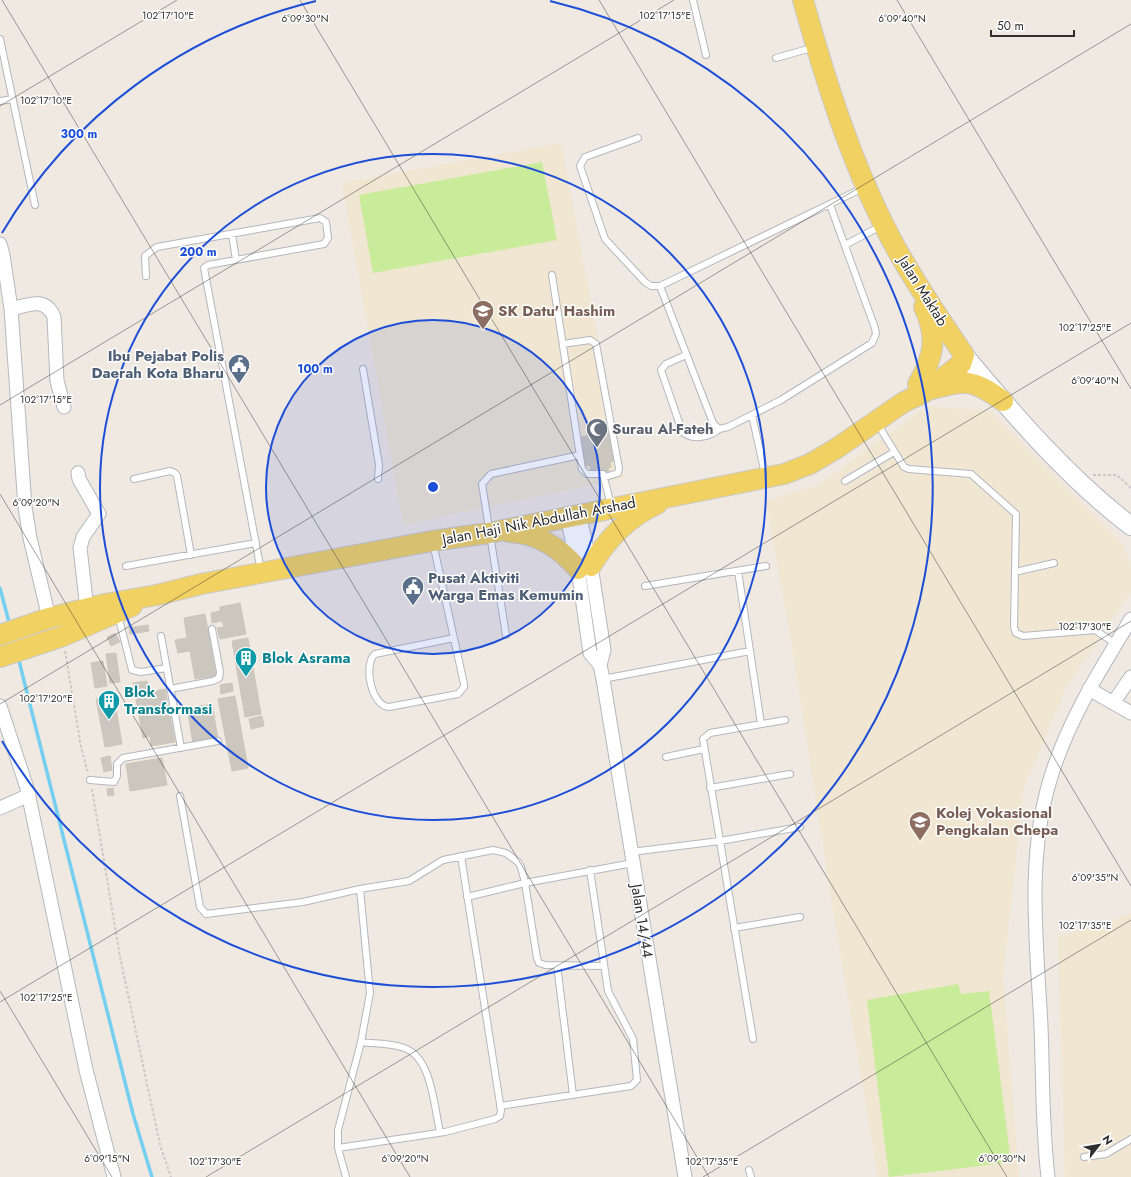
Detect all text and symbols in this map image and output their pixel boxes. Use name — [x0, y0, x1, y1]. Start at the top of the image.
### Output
text: 102°17'10"E — [142, 8, 194, 23]
text: 102°17'15"E — [639, 8, 691, 23]
text: 6°09'30"N — [281, 11, 329, 26]
text: 6°09'40"N — [878, 11, 926, 26]
scale bar — [991, 12, 1074, 38]
text: 50 m — [997, 17, 1024, 35]
text: 102°17'10"E — [20, 93, 72, 108]
text: 300 m — [61, 125, 98, 143]
text: 200 m — [179, 243, 217, 261]
street label: Jalan Maktab — [892, 250, 954, 331]
school or university icon: SK Datu' Hashim — [470, 298, 496, 331]
place label: SK Datu' Hashim — [498, 300, 615, 322]
text: 102°17'25"E — [1058, 320, 1112, 335]
place label: Ibu Pejabat Polis Daerah Kota Bharu — [91, 345, 224, 384]
public building icon: Ibu Pejabat Polis Daerah Kota Bharu — [226, 352, 252, 385]
text: 100 m — [297, 360, 333, 378]
text: 6°09'40"N — [1071, 373, 1119, 388]
text: 102°17'15"E — [20, 392, 72, 407]
mosque icon: Surau Al-Fateh — [584, 416, 610, 449]
place label: Surau Al-Fateh — [612, 418, 714, 440]
centre of rings — [426, 480, 440, 494]
street label: Jalan Haji Nik Abdullah Arshad — [438, 491, 638, 551]
text: 6°09'20"N — [12, 495, 60, 510]
place label: Pusat Aktiviti Warga Emas Kemumin — [428, 567, 584, 606]
public building icon: Pusat Aktiviti Warga Emas Kemumin — [400, 574, 426, 607]
text: 102°17'30"E — [1058, 619, 1112, 634]
building icon: Blok Asrama — [233, 645, 259, 678]
place label: Blok Asrama — [262, 647, 351, 669]
place label: Blok Transformasi — [124, 681, 212, 720]
building icon: Blok Transformasi — [96, 688, 122, 721]
text: 102°17'20"E — [19, 691, 73, 706]
place label: Kolej Vokasional Pengkalan Chepa — [936, 802, 1058, 841]
school or university icon: Kolej Vokasional Pengkalan Chepa — [907, 809, 933, 842]
text: 6°09'35"N — [1072, 870, 1118, 885]
street label: Jalan 14/44 — [625, 880, 659, 960]
text: 102°17'35"E — [1059, 918, 1111, 933]
text: 102°17'25"E — [19, 990, 73, 1005]
north arrow — [1079, 1125, 1119, 1165]
text: N — [1098, 1132, 1117, 1148]
text: 6°09'15"N — [84, 1151, 130, 1166]
text: 6°09'20"N — [381, 1151, 429, 1166]
text: 6°09'30"N — [978, 1151, 1026, 1166]
text: 102°17'30"E — [188, 1154, 242, 1169]
text: 102°17'35"E — [686, 1154, 738, 1169]

